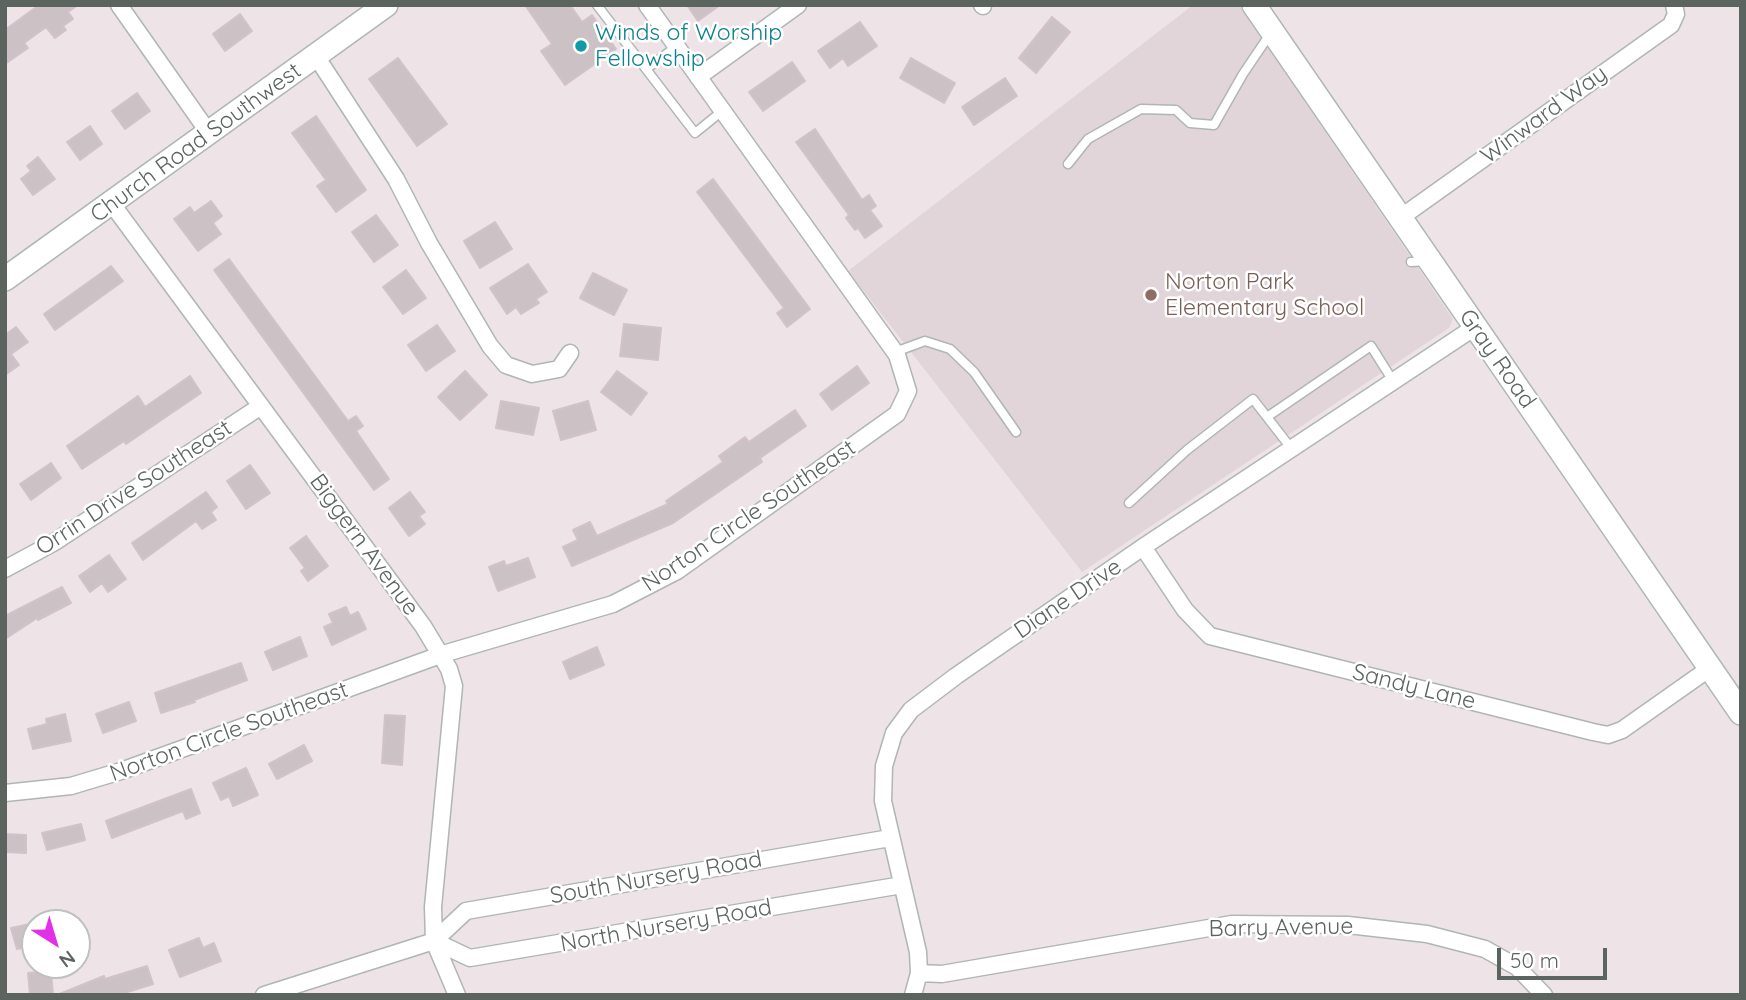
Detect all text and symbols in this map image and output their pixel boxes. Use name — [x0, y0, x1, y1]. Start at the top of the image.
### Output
place label: Winds of Worship Fellowship — [595, 19, 782, 73]
marker: Winds of Worship Fellowship — [573, 38, 589, 54]
street label: Church Road Southwest — [85, 57, 307, 229]
street label: Winward Way — [1475, 60, 1613, 170]
place label: Norton Park Elementary School — [1165, 268, 1364, 322]
marker: Norton Park Elementary School — [1143, 287, 1159, 303]
street label: Gray Road — [1453, 304, 1541, 414]
street label: Orrin Drive Southeast — [31, 414, 237, 562]
street label: Norton Circle Southeast — [637, 434, 861, 598]
street label: Biggern Avenue — [303, 469, 425, 621]
street label: Diane Drive — [1009, 553, 1127, 645]
street label: Sandy Lane — [1350, 658, 1478, 716]
street label: Norton Circle Southeast — [106, 676, 352, 788]
street label: South Nursery Road — [548, 846, 764, 910]
street label: North Nursery Road — [558, 894, 774, 958]
north arrow — [21, 909, 91, 979]
street label: Barry Avenue — [1208, 913, 1354, 943]
scale bar — [1501, 934, 1611, 978]
text: N — [55, 945, 80, 973]
text: 50 m — [1510, 947, 1559, 973]

